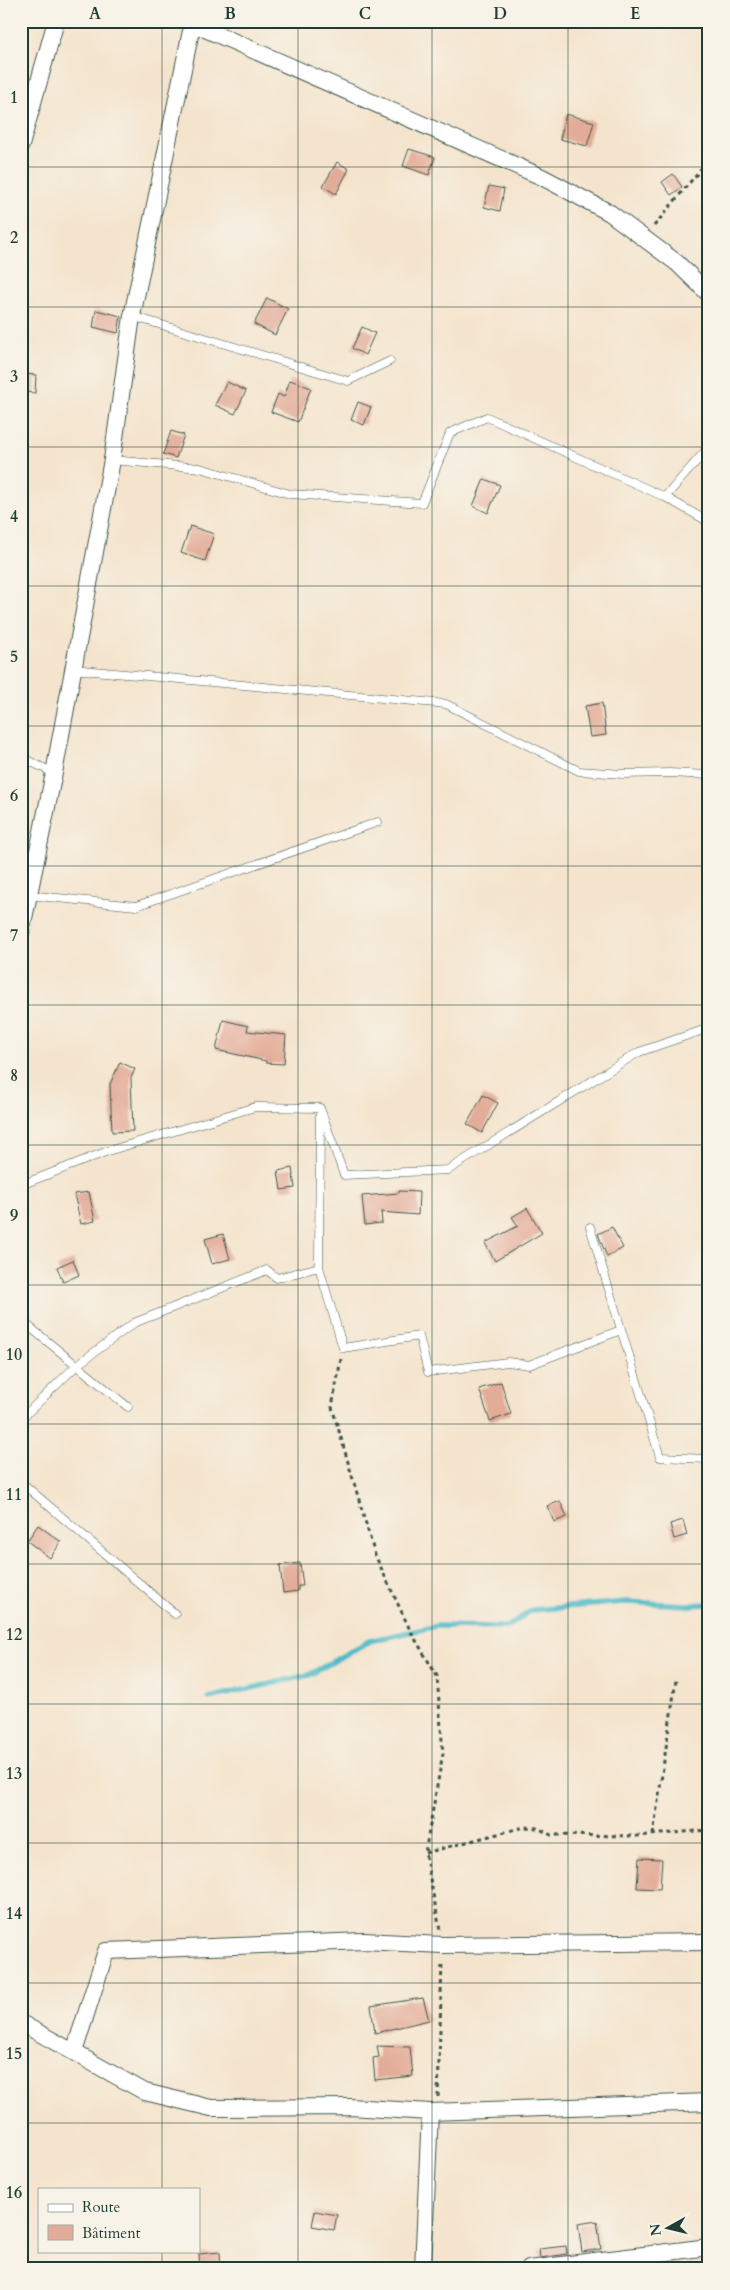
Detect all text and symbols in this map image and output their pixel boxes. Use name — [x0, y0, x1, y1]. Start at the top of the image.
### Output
text: A — [89, 3, 101, 25]
text: B — [224, 3, 236, 25]
text: C — [359, 3, 371, 25]
text: D — [493, 3, 507, 25]
text: E — [630, 3, 640, 25]
text: 1 — [10, 87, 18, 109]
text: 2 — [10, 227, 18, 249]
text: 3 — [10, 366, 18, 388]
text: 4 — [10, 506, 18, 528]
text: 5 — [10, 646, 18, 668]
text: 6 — [10, 785, 18, 807]
text: 7 — [10, 925, 18, 947]
text: 8 — [10, 1065, 18, 1087]
text: 9 — [10, 1205, 18, 1227]
text: 10 — [6, 1344, 22, 1366]
text: 11 — [6, 1484, 22, 1506]
text: 12 — [6, 1624, 22, 1646]
text: 13 — [6, 1763, 22, 1785]
text: 14 — [6, 1903, 22, 1925]
text: 15 — [6, 2043, 22, 2065]
text: 16 — [6, 2182, 22, 2204]
legend — [38, 2188, 200, 2252]
text: Route — [82, 2197, 120, 2217]
north arrow — [642, 2202, 692, 2252]
text: N — [645, 2222, 666, 2237]
text: Bâtiment — [82, 2223, 141, 2243]

